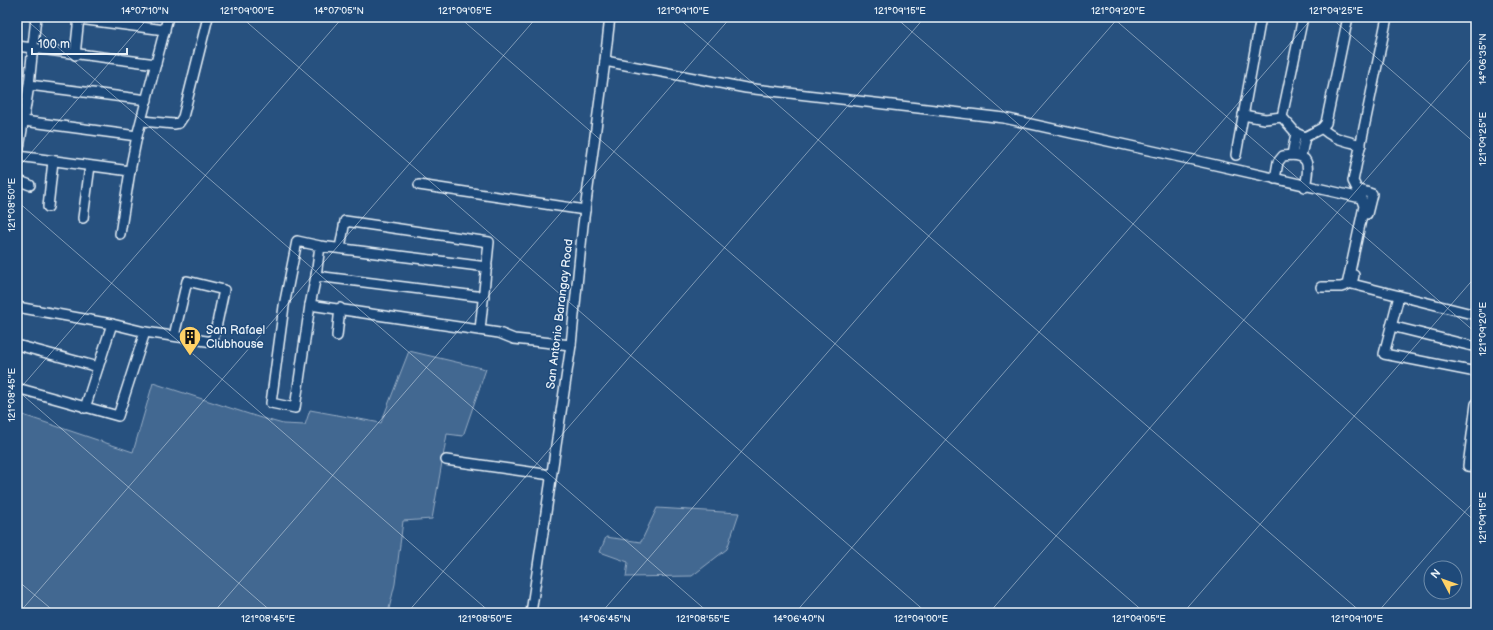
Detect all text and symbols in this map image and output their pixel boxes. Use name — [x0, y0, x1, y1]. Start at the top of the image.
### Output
text: 14°07'10"N — [121, 5, 169, 17]
text: 121°09'00"E — [220, 5, 274, 17]
text: 14°07'05"N — [314, 5, 364, 17]
text: 121°09'05"E — [438, 5, 492, 17]
text: 121°09'10"E — [657, 5, 709, 17]
text: 121°09'15"E — [874, 5, 926, 17]
text: 121°09'20"E — [1091, 5, 1145, 17]
text: 121°09'25"E — [1309, 5, 1363, 17]
scale bar — [32, 30, 127, 56]
text: 14°06'35"N — [1477, 33, 1489, 85]
text: 100 m — [38, 37, 70, 52]
text: 121°09'25"E — [1477, 112, 1489, 166]
text: 121°08'50"E — [6, 178, 18, 232]
street label: San Antonio Barangay Road — [543, 238, 577, 390]
text: 121°09'20"E — [1477, 302, 1489, 356]
place label: San Rafael Clubhouse — [206, 323, 265, 352]
building icon: San Rafael Clubhouse — [177, 324, 203, 357]
text: 121°08'45"E — [6, 367, 18, 422]
text: 121°09'15"E — [1477, 492, 1489, 544]
north arrow — [1423, 560, 1463, 600]
text: N — [1428, 566, 1443, 581]
text: 121°08'45"E — [241, 613, 296, 625]
text: 121°08'50"E — [458, 613, 512, 625]
text: 14°06'45"N — [579, 613, 631, 625]
text: 121°08'55"E — [676, 613, 730, 625]
text: 14°06'40"N — [773, 613, 825, 625]
text: 121°09'00"E — [894, 613, 948, 625]
text: 121°09'05"E — [1112, 613, 1166, 625]
text: 121°09'10"E — [1331, 613, 1383, 625]

